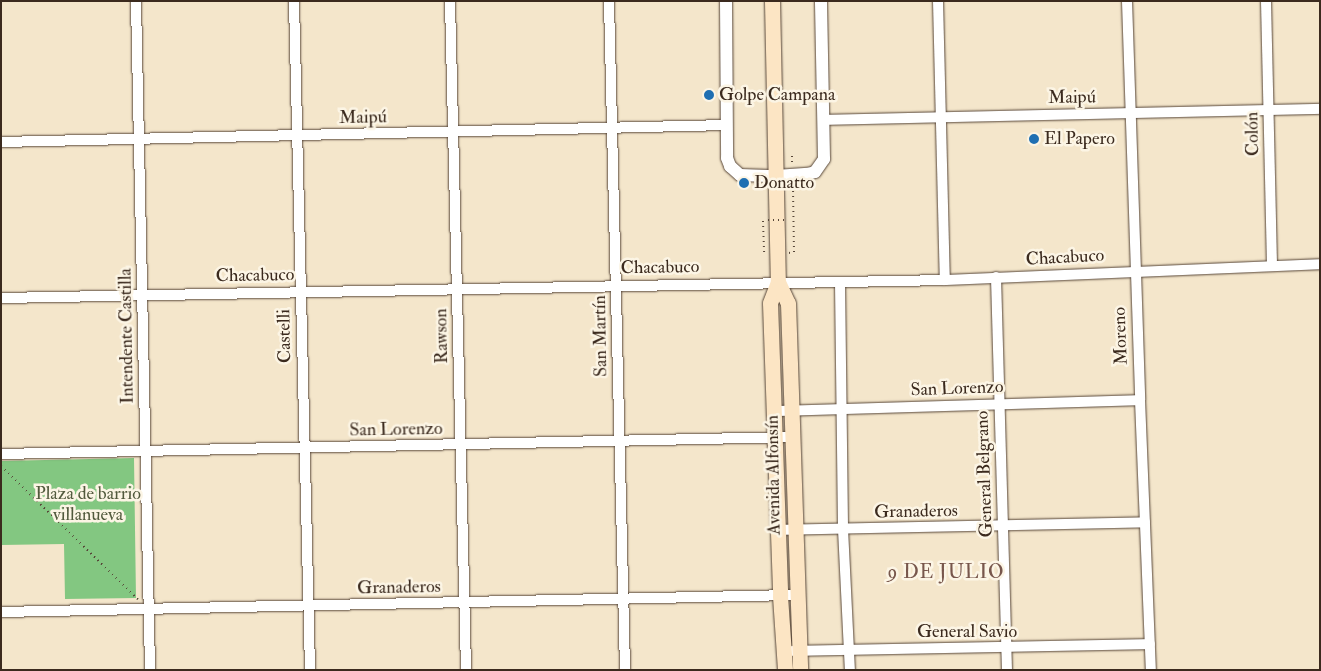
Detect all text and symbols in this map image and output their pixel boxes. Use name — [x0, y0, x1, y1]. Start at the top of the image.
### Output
place label: Golpe Campana — [719, 84, 835, 106]
street label: Maipú — [1048, 87, 1096, 109]
marker: Golpe Campana — [703, 89, 715, 101]
street label: Maipú — [339, 107, 387, 129]
street label: Colón — [1242, 112, 1264, 156]
place label: El Papero — [1044, 128, 1115, 150]
marker: El Papero — [1028, 133, 1040, 145]
place label: Donatto — [754, 172, 814, 194]
marker: Donatto — [738, 177, 750, 189]
street label: Chacabuco — [1025, 245, 1105, 271]
street label: Chacabuco — [620, 257, 700, 279]
street label: Chacabuco — [215, 265, 295, 287]
street label: Intendente Castilla — [115, 268, 139, 404]
street label: San Martín — [589, 295, 613, 377]
street label: Moreno — [1109, 307, 1133, 365]
street label: Rawson — [431, 308, 453, 364]
street label: Castelli — [274, 309, 296, 363]
street label: San Lorenzo — [910, 377, 1004, 401]
street label: General Belgrano — [972, 410, 998, 538]
street label: Avenida Alfonsín — [762, 415, 786, 535]
street label: San Lorenzo — [349, 418, 443, 442]
park label: Plaza de barrio villanueva — [35, 484, 141, 526]
street label: Granaderos — [874, 500, 958, 524]
district label: 9 DE JULIO — [886, 562, 1006, 584]
street label: Granaderos — [357, 576, 441, 600]
street label: General Savio — [917, 621, 1017, 643]

